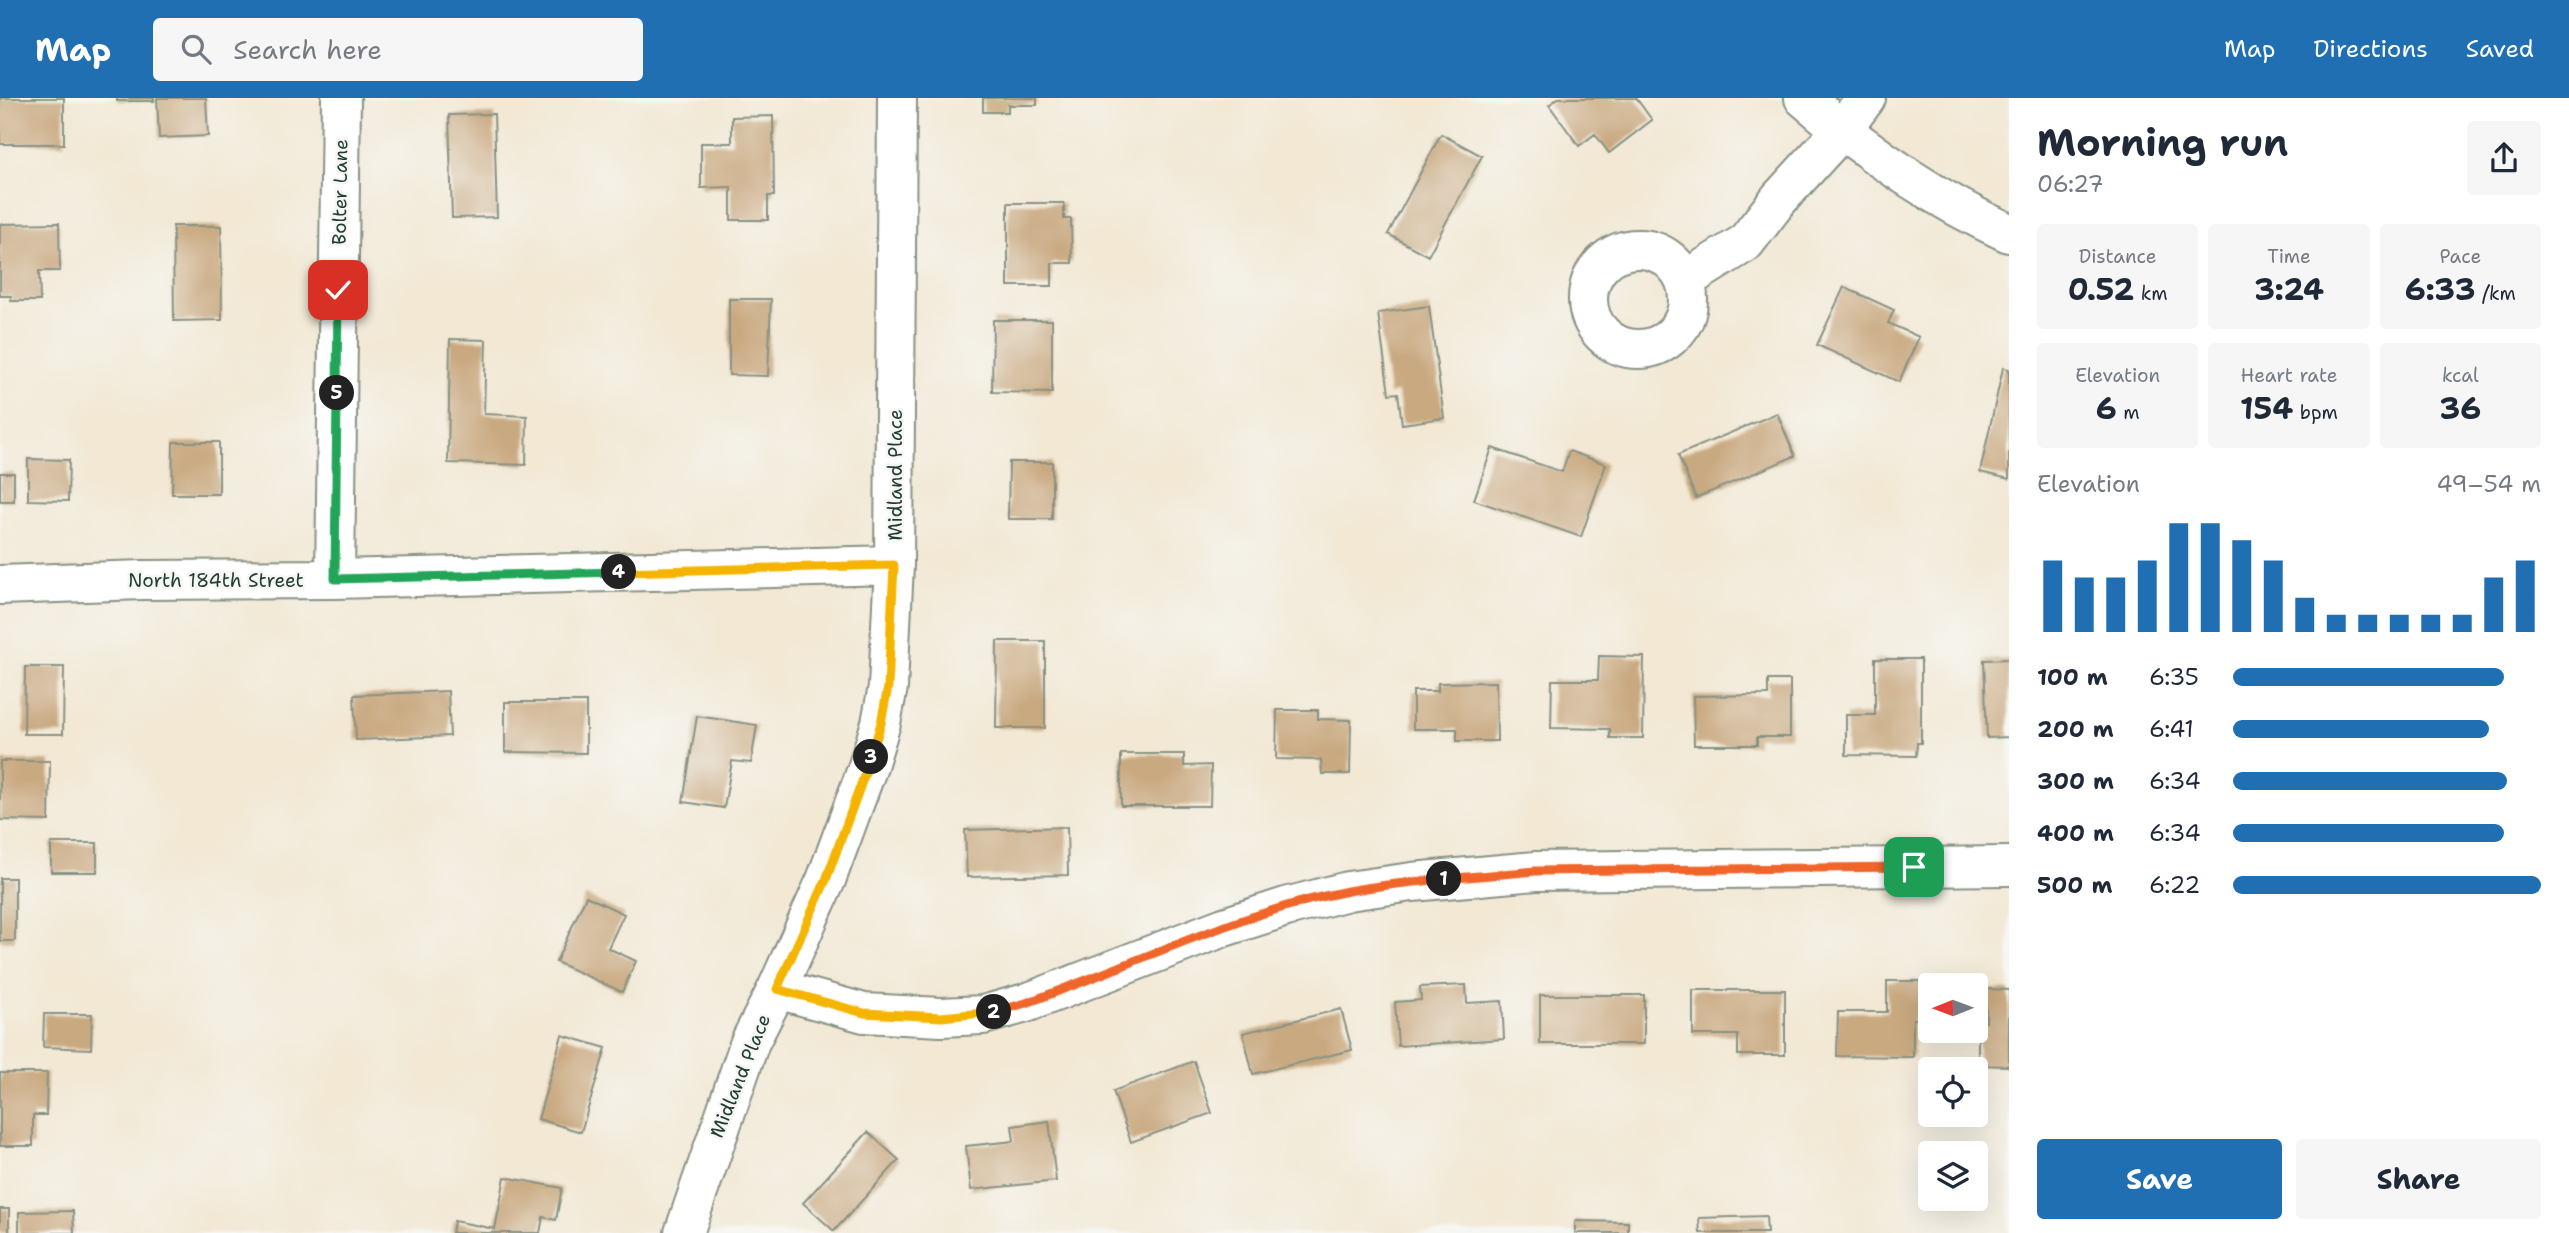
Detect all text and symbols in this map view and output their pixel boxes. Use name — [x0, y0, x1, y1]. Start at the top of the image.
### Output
search box — [153, 18, 643, 81]
text: Map — [35, 27, 111, 72]
icon: search — [177, 30, 215, 68]
text: Search here — [233, 32, 382, 67]
text: Map — [2224, 33, 2275, 65]
text: Directions — [2313, 33, 2428, 65]
text: Saved — [2466, 33, 2534, 65]
text: Morning run — [2037, 117, 2288, 168]
button: share — [2467, 121, 2541, 195]
street label: Bolter Lane — [327, 139, 353, 245]
text: 06:27 — [2037, 169, 2104, 199]
text: Distance — [2079, 244, 2157, 269]
text: Time — [2267, 244, 2311, 269]
text: Pace — [2439, 244, 2481, 269]
pin — [308, 260, 368, 320]
text: 0.52 — [2068, 269, 2134, 310]
text: 3:24 — [2254, 269, 2324, 310]
text: 6:33 — [2405, 269, 2475, 310]
icon: check — [319, 271, 357, 309]
text: km — [2134, 281, 2168, 306]
text: /km — [2475, 281, 2516, 306]
text: Elevation — [2075, 363, 2160, 388]
text: Heart rate — [2241, 363, 2337, 388]
text: kcal — [2442, 363, 2479, 388]
pin: 5 — [320, 376, 354, 410]
text: 5 — [331, 380, 342, 405]
text: 6 — [2096, 388, 2117, 429]
text: 154 — [2240, 388, 2293, 429]
text: 36 — [2439, 388, 2481, 429]
text: m — [2117, 400, 2140, 425]
text: bpm — [2293, 400, 2338, 425]
street label: Midland Place — [883, 409, 908, 541]
text: Elevation — [2037, 469, 2140, 499]
text: 49–54 m — [2436, 469, 2541, 499]
pin: 4 — [602, 554, 636, 589]
text: 4 — [612, 559, 625, 584]
street label: North 184th Street — [128, 568, 304, 593]
text: 100 m — [2037, 662, 2108, 692]
text: 6:35 — [2149, 662, 2199, 692]
text: 200 m — [2037, 714, 2114, 744]
text: 6:41 — [2149, 714, 2194, 744]
pin: 3 — [854, 740, 888, 774]
text: 3 — [864, 744, 877, 769]
text: 300 m — [2037, 766, 2114, 796]
text: 6:34 — [2149, 766, 2201, 796]
text: 400 m — [2037, 818, 2114, 848]
text: 6:34 — [2149, 818, 2201, 848]
pin — [1884, 837, 1944, 897]
icon: arrive — [1895, 848, 1933, 886]
pin: 1 — [1426, 862, 1462, 896]
text: 1 — [1439, 866, 1448, 891]
text: 500 m — [2037, 870, 2112, 900]
text: 6:22 — [2149, 870, 2200, 900]
north arrow — [1918, 973, 1988, 1043]
map controls — [1918, 973, 1988, 1211]
pin: 2 — [976, 995, 1012, 1030]
text: 2 — [987, 999, 1000, 1024]
street label: Midland Place — [704, 1010, 776, 1142]
button: locate — [1918, 1057, 1988, 1127]
button: Save — [2037, 1139, 2282, 1219]
button: Share — [2296, 1139, 2541, 1219]
button: layers — [1918, 1141, 1988, 1211]

